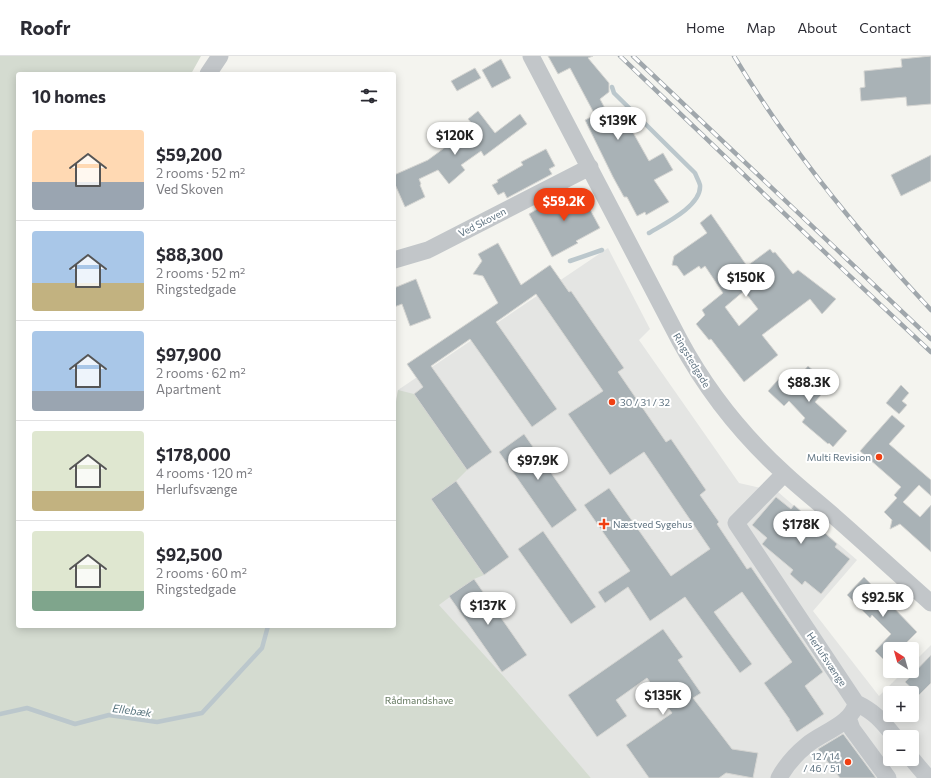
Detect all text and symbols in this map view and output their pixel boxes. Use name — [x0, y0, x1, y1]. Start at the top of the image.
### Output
text: Roofr — [20, 16, 71, 39]
text: Home — [686, 19, 725, 36]
text: Map — [747, 19, 775, 36]
text: About — [797, 19, 837, 36]
text: Contact — [859, 19, 911, 36]
icon: filters — [358, 85, 380, 107]
text: 10 homes — [32, 86, 106, 107]
pin: $139K — [590, 107, 646, 141]
text: $139K — [599, 112, 637, 128]
pin: $120K — [427, 122, 483, 156]
text: $120K — [436, 127, 474, 143]
text: $59,200 — [156, 144, 222, 165]
icon: home — [64, 146, 112, 194]
text: 2 rooms · 52 m² — [156, 165, 245, 181]
text: Ved Skoven — [156, 181, 224, 197]
pin: $59.2K — [531, 188, 597, 222]
text: $59.2K — [543, 193, 585, 209]
street label: Ved Skoven — [456, 205, 508, 239]
text: $88,300 — [156, 244, 223, 265]
icon: home — [64, 247, 112, 295]
pin: $150K — [718, 264, 774, 298]
text: 2 rooms · 52 m² — [156, 265, 245, 281]
text: $150K — [727, 269, 765, 285]
text: Ringstedgade — [156, 281, 236, 297]
street label: Ringstedgade — [671, 330, 713, 390]
text: $97,900 — [156, 344, 221, 365]
icon: home — [64, 347, 112, 395]
text: 2 rooms · 62 m² — [156, 365, 246, 381]
pin: $88.3K — [776, 369, 842, 403]
text: $88.3K — [787, 374, 831, 390]
text: Apartment — [156, 381, 221, 397]
place label: 30 / 31 / 32 — [620, 396, 670, 408]
marker: 30 / 31 / 32 — [607, 397, 617, 407]
text: $178,000 — [156, 444, 231, 465]
icon: home — [64, 447, 112, 495]
pin: $97.9K — [505, 447, 571, 481]
place label: Multi Revision — [807, 451, 871, 463]
text: $97.9K — [517, 452, 559, 468]
marker: Multi Revision — [874, 452, 884, 462]
text: 4 rooms · 120 m² — [156, 465, 252, 481]
text: Herlufsvænge — [156, 481, 237, 497]
pin: $178K — [773, 511, 829, 545]
text: $178K — [782, 516, 820, 532]
marker: Næstved Sygehus — [598, 518, 610, 530]
place label: Næstved Sygehus — [613, 518, 693, 530]
text: $92,500 — [156, 544, 223, 565]
icon: home — [64, 547, 112, 595]
text: 2 rooms · 60 m² — [156, 565, 247, 581]
text: Ringstedgade — [156, 581, 236, 597]
pin: $92.5K — [850, 584, 916, 618]
text: $92.5K — [862, 589, 904, 605]
pin: $137K — [460, 592, 516, 626]
text: $137K — [469, 597, 507, 613]
street label: Herlufsvænge — [805, 630, 849, 688]
north arrow — [883, 642, 919, 678]
map controls — [883, 642, 919, 766]
pin: $135K — [635, 682, 691, 716]
button: + — [883, 686, 919, 722]
text: $135K — [644, 687, 682, 703]
park label: Rådmandshave — [385, 694, 453, 706]
water label: Ellebæk — [112, 701, 153, 719]
button: − — [883, 730, 919, 766]
place label: 12 / 14 / 46 / 51 — [803, 750, 840, 774]
marker: 12 / 14 / 46 / 51 — [843, 757, 853, 767]

